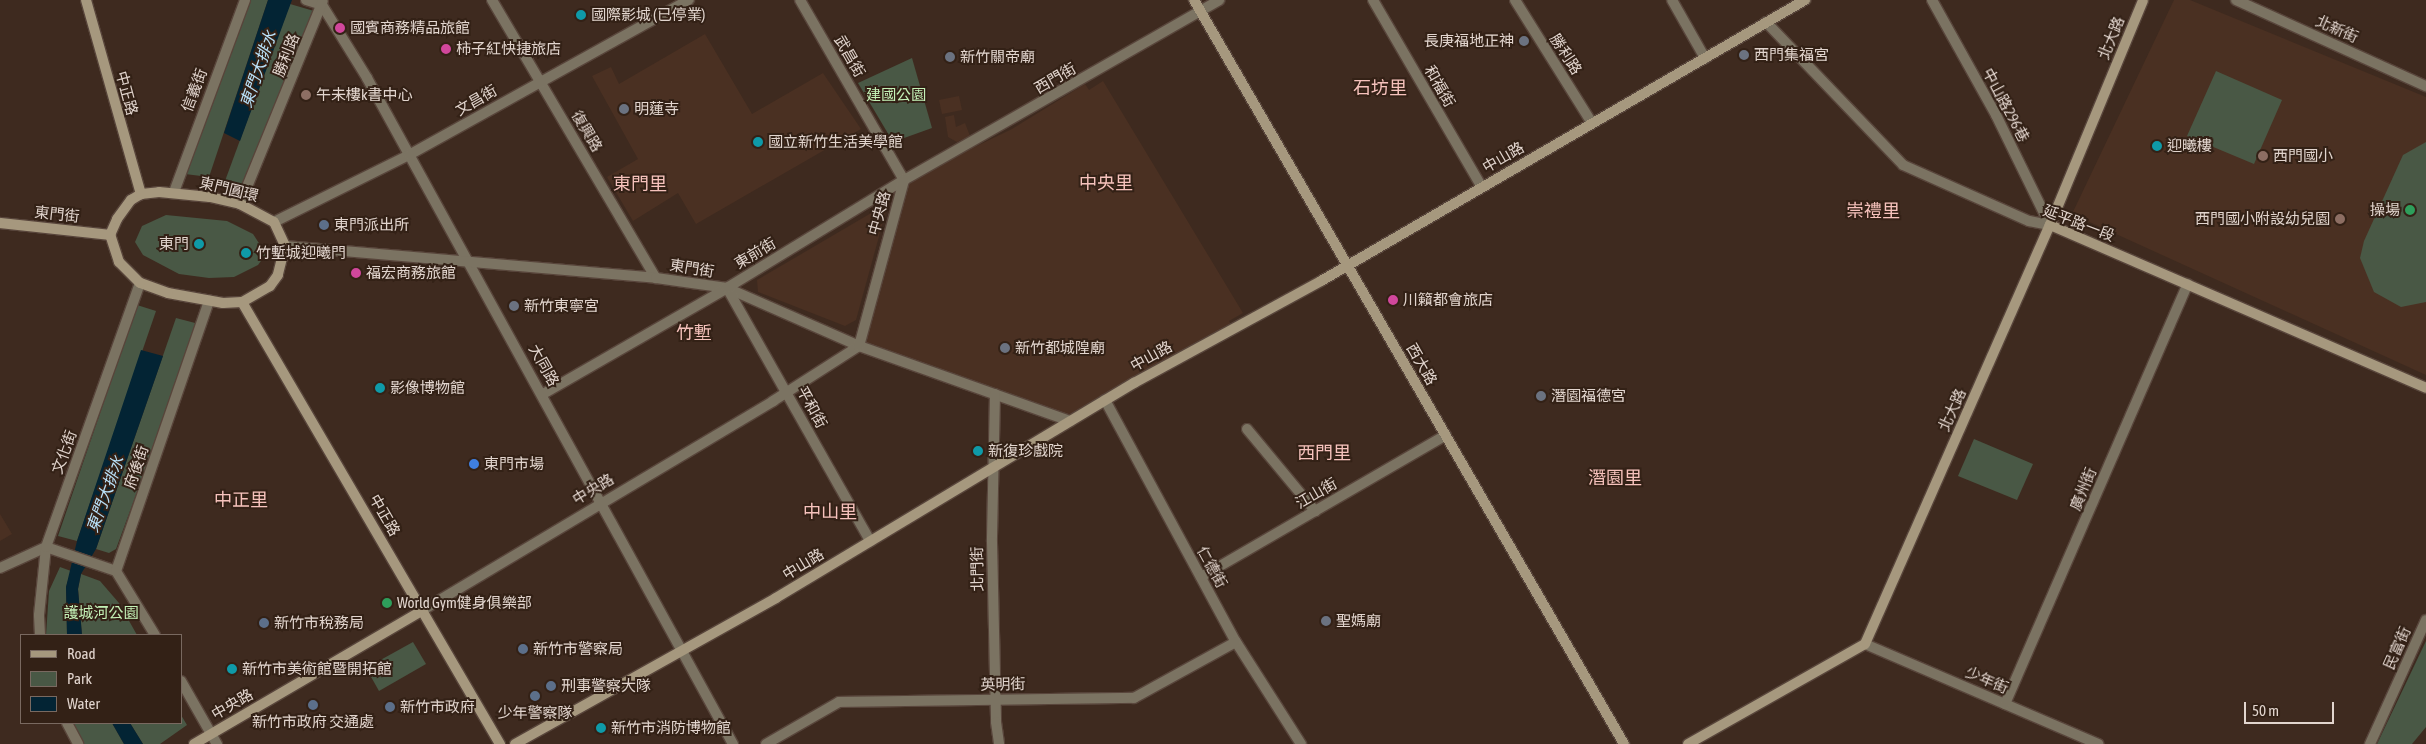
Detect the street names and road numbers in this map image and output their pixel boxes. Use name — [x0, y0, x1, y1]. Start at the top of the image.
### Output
street label: 北新街 — [2313, 12, 2361, 46]
street label: 北大路 — [2094, 14, 2128, 62]
street label: 勝利路 — [1546, 30, 1586, 78]
street label: 勝利路 — [269, 31, 303, 79]
street label: 武昌街 — [831, 32, 869, 80]
street label: 西門街 — [1031, 59, 1079, 97]
street label: 和福街 — [1421, 62, 1459, 110]
street label: 中山路296巷 — [1979, 65, 2033, 145]
street label: 信義街 — [178, 66, 210, 114]
street label: 中正路 — [112, 69, 142, 117]
street label: 文昌街 — [452, 81, 500, 119]
street label: 復興路 — [568, 107, 606, 155]
street label: 中山路 — [1479, 138, 1527, 176]
street label: 東門圓環 — [198, 173, 260, 205]
street label: 中央路 — [864, 189, 894, 237]
street label: 延平路一段 — [2041, 201, 2117, 245]
street label: 東門街 — [34, 203, 80, 225]
street label: 東前街 — [731, 234, 779, 272]
street label: 東門街 — [668, 256, 716, 280]
street label: 中山路 — [1127, 337, 1175, 375]
street label: 西大路 — [1403, 340, 1441, 388]
street label: 大同路 — [525, 341, 563, 389]
street label: 平和街 — [793, 383, 831, 431]
street label: 北大路 — [1935, 386, 1969, 434]
street label: 文化街 — [48, 428, 80, 476]
street label: 府後街 — [120, 443, 152, 491]
street label: 廣州街 — [2066, 465, 2100, 513]
street label: 中央路 — [569, 470, 617, 508]
street label: 江山街 — [1292, 474, 1340, 512]
street label: 中正路 — [366, 491, 404, 539]
street label: 仁德街 — [1193, 543, 1231, 591]
street label: 中山路 — [779, 545, 827, 583]
street label: 北門街 — [968, 546, 986, 592]
street label: 民富街 — [2380, 624, 2414, 672]
street label: 少年街 — [1963, 663, 2011, 697]
street label: 英明街 — [980, 675, 1026, 693]
street label: 中央路 — [208, 685, 256, 723]

